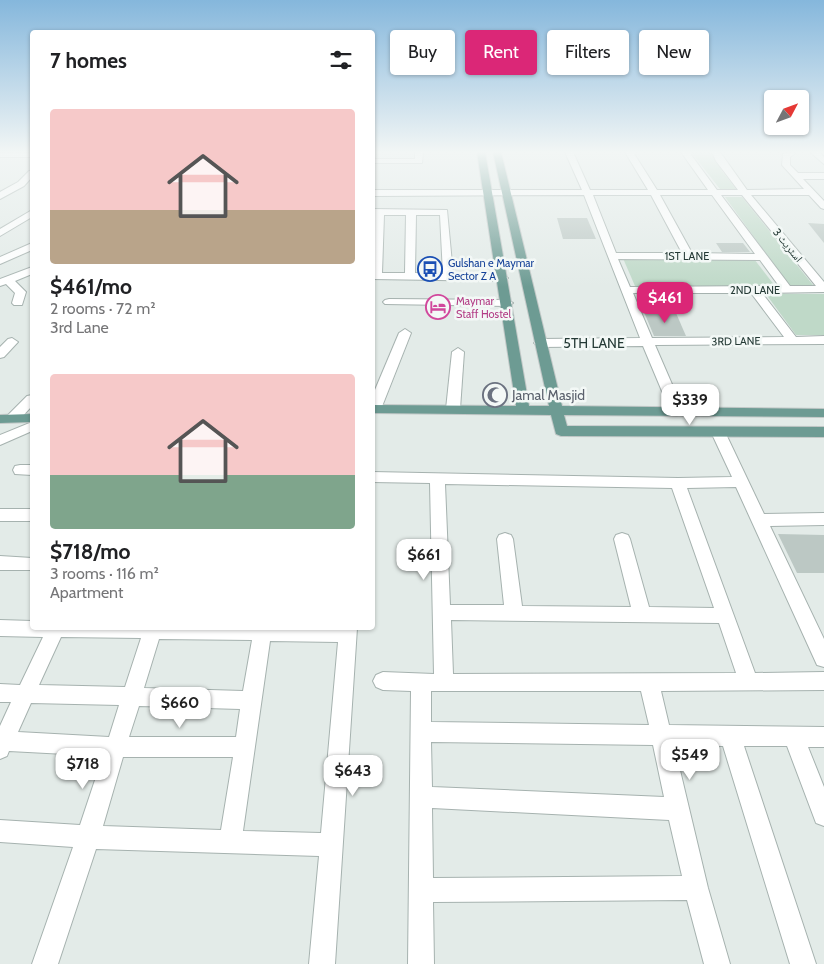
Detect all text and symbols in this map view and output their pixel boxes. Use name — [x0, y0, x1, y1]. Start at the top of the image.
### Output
chip: Buy — [390, 30, 455, 75]
chip: Rent — [465, 30, 537, 75]
chip: Filters — [547, 30, 629, 75]
chip: New — [639, 30, 709, 75]
icon: filters — [327, 46, 355, 74]
text: 7 homes — [50, 48, 127, 73]
north arrow — [764, 90, 809, 135]
map controls — [764, 90, 809, 135]
icon: home — [158, 141, 248, 231]
street label: اسٹریٹ 3 — [770, 225, 806, 265]
street label: 1ST LANE — [665, 249, 709, 263]
bus stop icon: Gulshan e Maymar Sector Z A — [417, 256, 443, 282]
place label: Gulshan e Maymar Sector Z A — [448, 256, 535, 283]
text: $461/mo — [50, 274, 132, 299]
pin: $461 — [635, 282, 695, 324]
street label: 2ND LANE — [730, 283, 780, 297]
text: $461 — [648, 288, 682, 307]
hotel icon: Maymar Staff Hostel — [425, 294, 451, 320]
place label: Maymar Staff Hostel — [456, 294, 511, 321]
text: 2 rooms · 72 m² — [50, 299, 155, 318]
text: 3rd Lane — [50, 318, 109, 337]
street label: 5TH LANE — [563, 334, 625, 352]
street label: 3RD LANE — [711, 334, 761, 348]
mosque icon: Jamal Masjid — [482, 382, 508, 408]
pin: $339 — [660, 384, 720, 426]
place label: Jamal Masjid — [511, 386, 585, 404]
text: $339 — [672, 390, 708, 409]
icon: home — [158, 406, 248, 496]
pin: $661 — [394, 538, 454, 581]
text: $718/mo — [50, 539, 131, 564]
text: $661 — [407, 545, 441, 564]
text: 3 rooms · 116 m² — [50, 564, 159, 583]
text: Apartment — [50, 583, 123, 602]
pin: $660 — [150, 686, 210, 729]
text: $660 — [161, 693, 199, 712]
pin: $549 — [660, 738, 720, 781]
text: $549 — [672, 745, 708, 764]
pin: $718 — [53, 748, 113, 790]
text: $718 — [66, 754, 100, 773]
pin: $643 — [323, 754, 383, 797]
text: $643 — [335, 761, 371, 780]

